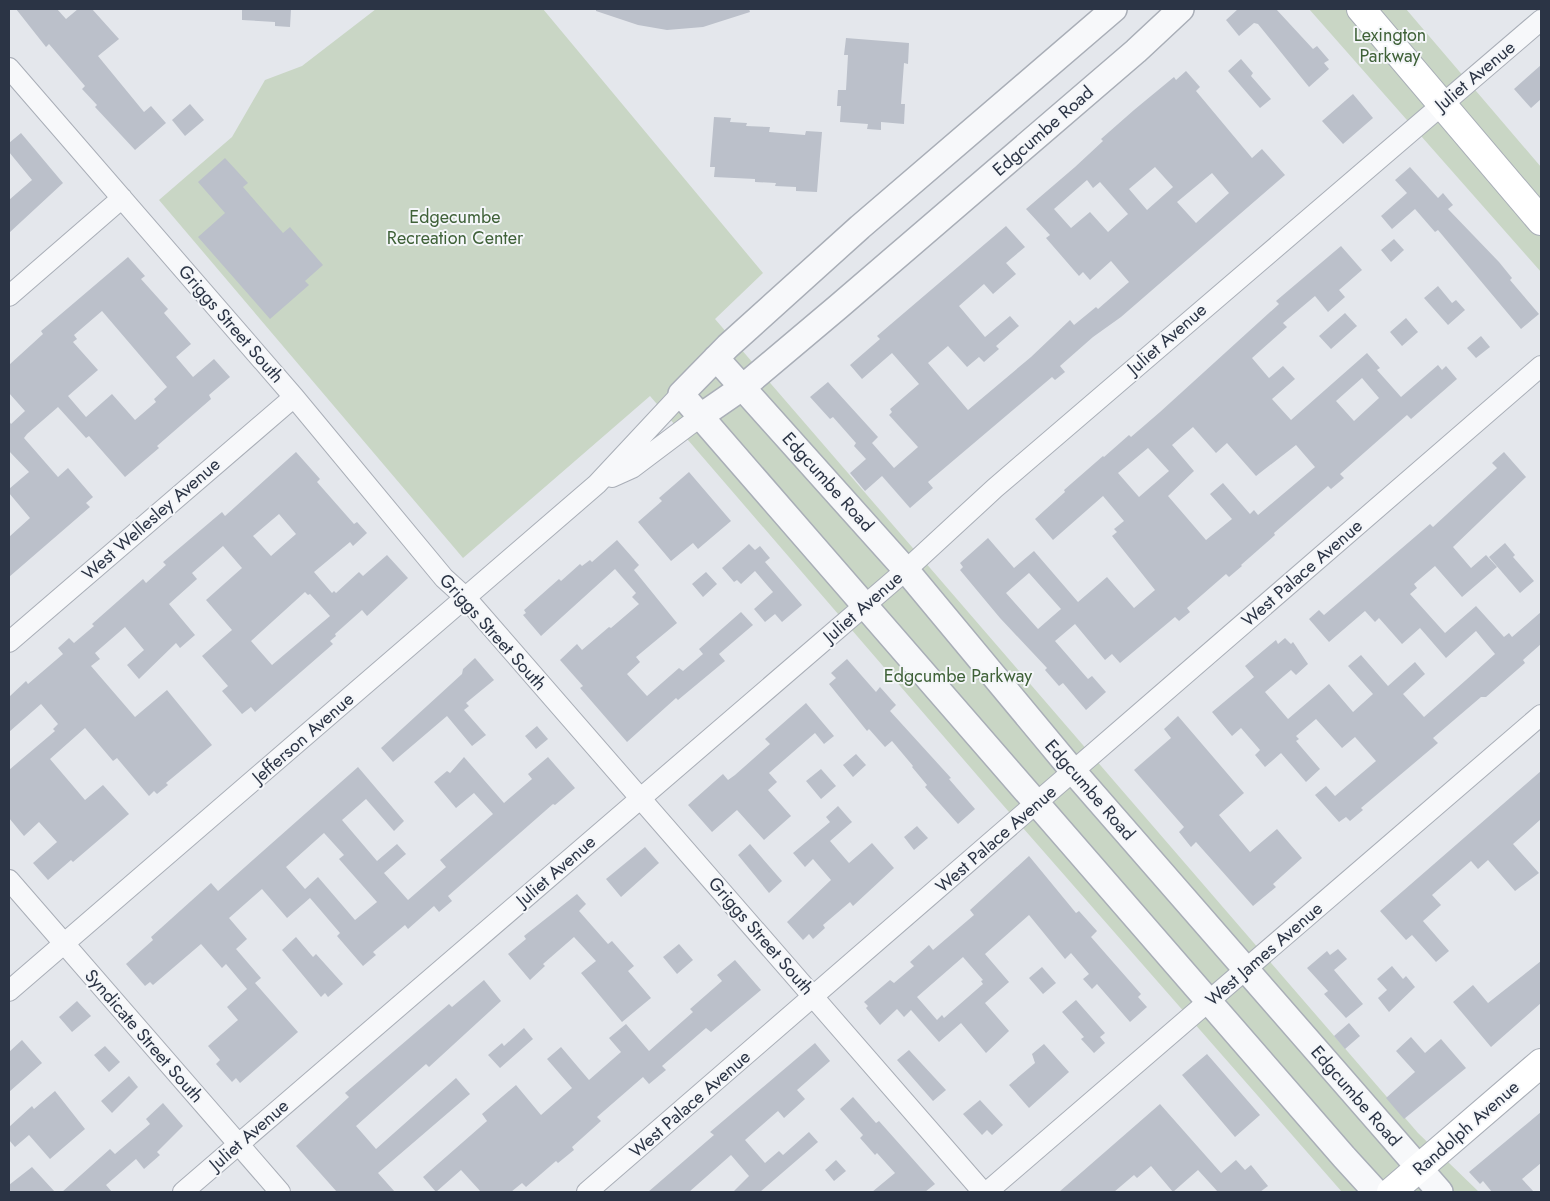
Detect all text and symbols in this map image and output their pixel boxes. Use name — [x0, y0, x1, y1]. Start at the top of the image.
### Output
park label: Lexington Parkway — [1354, 22, 1426, 69]
street label: Juliet Avenue — [1428, 35, 1521, 119]
street label: Edgcumbe Road — [987, 80, 1099, 182]
park label: Edgecumbe Recreation Center — [387, 204, 524, 251]
street label: Griggs Street South — [172, 259, 290, 389]
street label: Juliet Avenue — [1120, 297, 1212, 382]
street label: Edgcumbe Road — [776, 426, 880, 538]
street label: West Wellesley Avenue — [76, 452, 226, 586]
street label: West Palace Avenue — [1236, 513, 1368, 633]
street label: Juliet Avenue — [816, 565, 908, 650]
street label: Griggs Street South — [433, 568, 553, 696]
park label: Edgcumbe Parkway — [884, 663, 1032, 689]
street label: Jefferson Avenue — [245, 686, 360, 791]
street label: Edgcumbe Road — [1039, 734, 1141, 846]
street label: West Palace Avenue — [930, 779, 1062, 899]
street label: Juliet Avenue — [509, 829, 601, 914]
street label: Griggs Street South — [702, 871, 820, 1001]
street label: West James Avenue — [1200, 896, 1328, 1012]
street label: Syndicate Street South — [79, 963, 209, 1109]
street label: Edgcumbe Road — [1305, 1040, 1407, 1152]
street label: West Palace Avenue — [624, 1044, 756, 1164]
street label: Randolph Avenue — [1407, 1074, 1525, 1182]
street label: Juliet Avenue — [202, 1093, 294, 1178]

